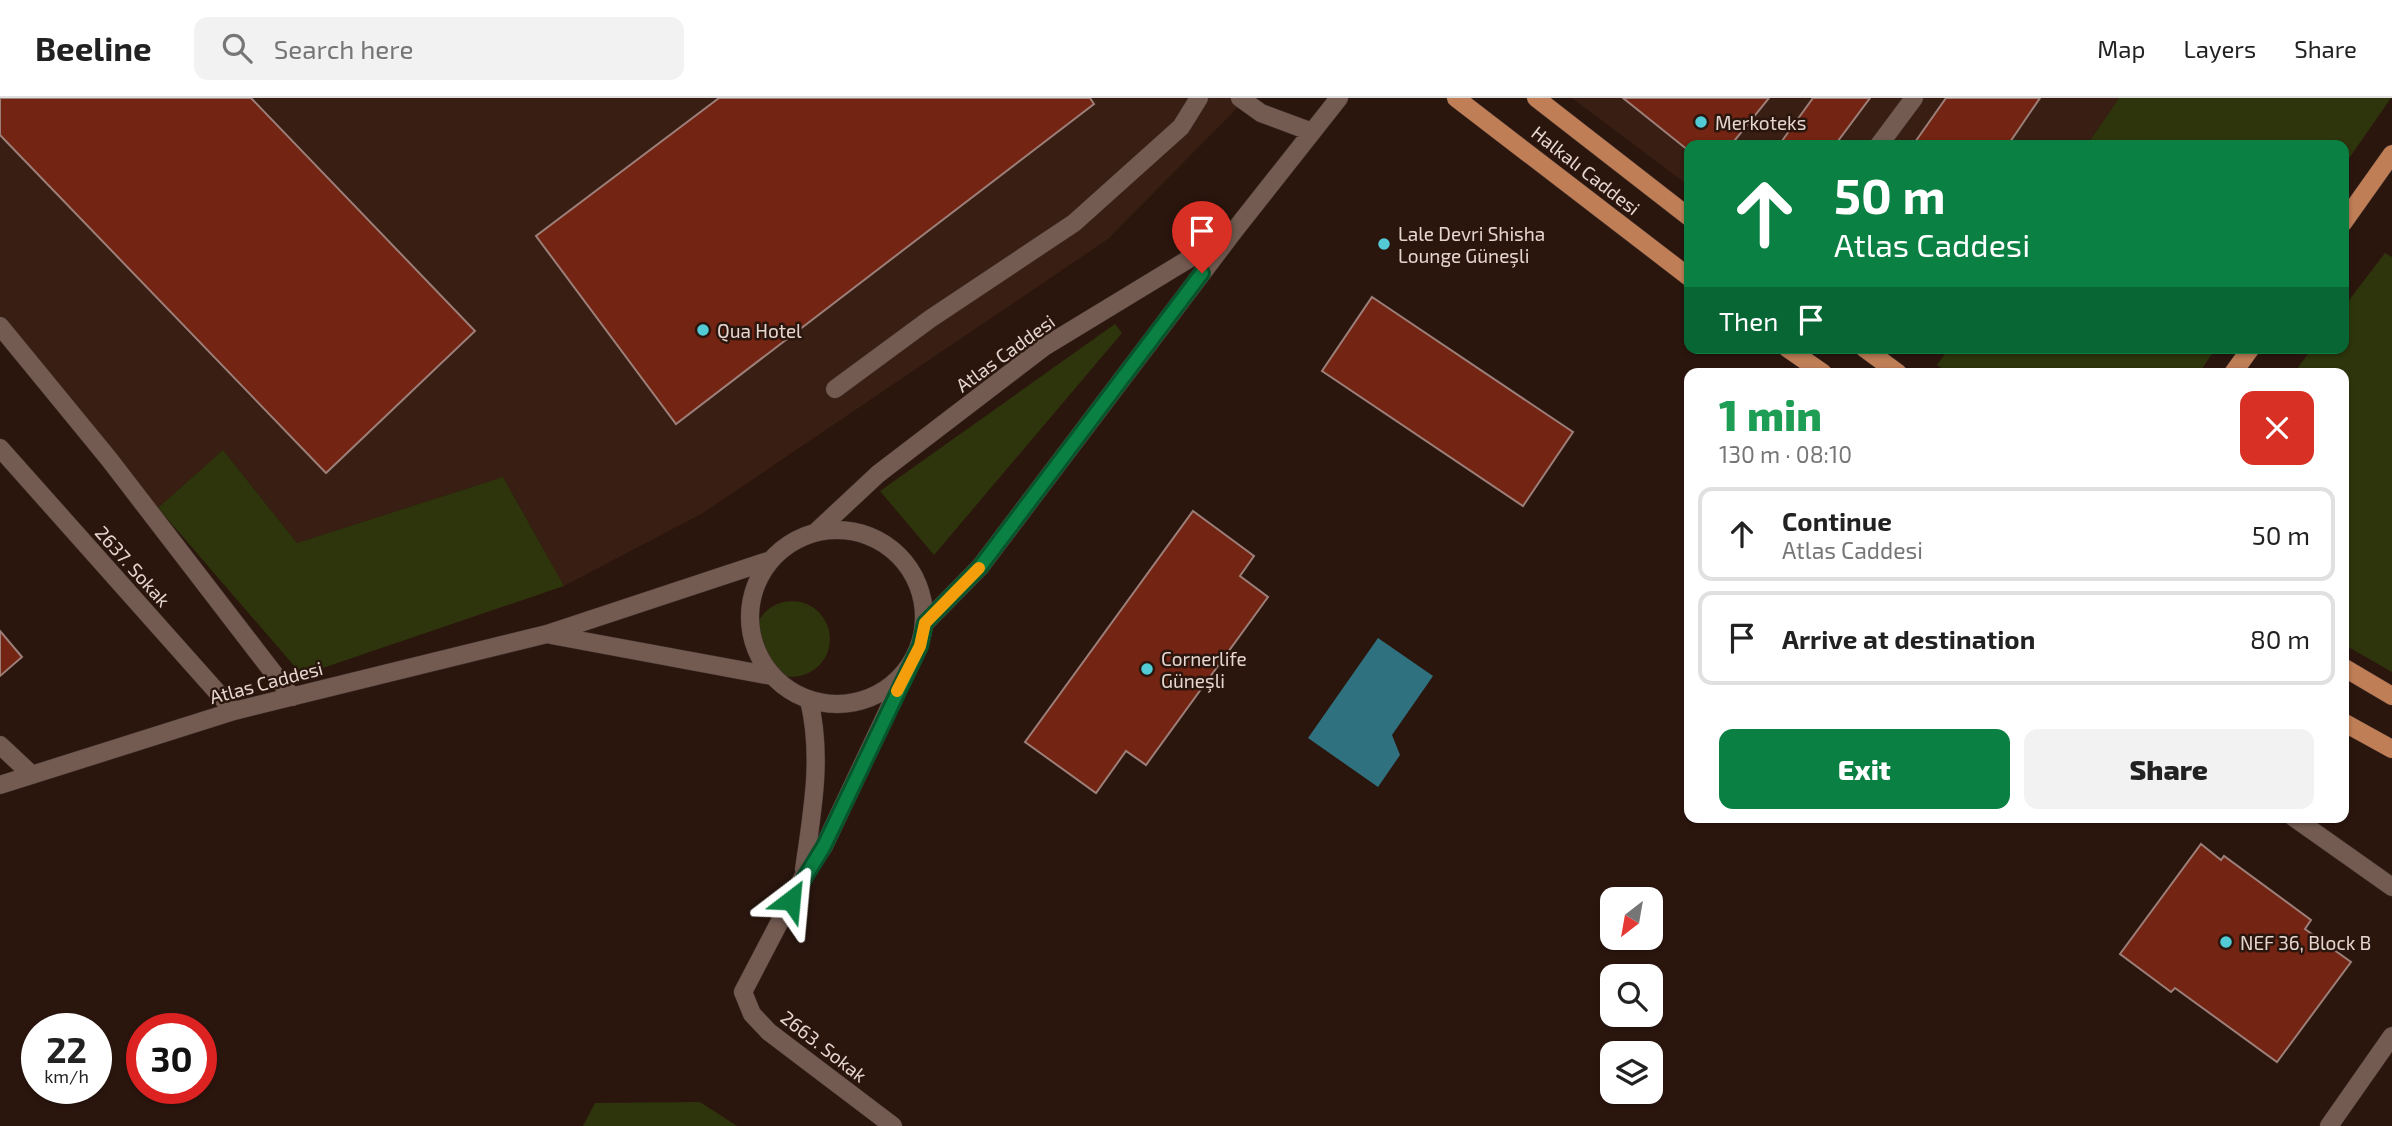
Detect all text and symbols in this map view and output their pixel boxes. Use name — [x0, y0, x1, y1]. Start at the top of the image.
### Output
search box — [194, 17, 684, 80]
text: Beeline — [35, 28, 152, 68]
icon: search — [218, 29, 256, 67]
text: Search here — [274, 33, 413, 64]
text: Map — [2097, 34, 2145, 63]
text: Layers — [2183, 34, 2256, 63]
text: Share — [2294, 34, 2357, 63]
place label: Merkoteks — [1715, 111, 1806, 134]
marker: Merkoteks — [1693, 114, 1709, 130]
street label: Halkalı Caddesi — [1527, 121, 1645, 219]
text: 50 m — [1834, 165, 1946, 224]
icon: ahead — [1719, 168, 1810, 259]
pin — [1172, 201, 1232, 273]
icon: arrive — [1183, 212, 1221, 250]
place label: Lale Devri Shisha Lounge Güneşli — [1398, 222, 1545, 268]
text: Atlas Caddesi — [1834, 225, 2030, 263]
marker: Lale Devri Shisha Lounge Güneşli — [1376, 236, 1392, 252]
icon: arrive — [1792, 301, 1830, 339]
text: Then — [1719, 305, 1778, 336]
street label: Atlas Caddesi — [951, 309, 1059, 397]
place label: Qua Hotel — [717, 319, 802, 342]
marker: Qua Hotel — [695, 322, 711, 338]
text: 1 min — [1719, 389, 1822, 439]
button: close — [2240, 391, 2314, 465]
text: 130 m · 08:10 — [1719, 440, 1852, 468]
text: Continue — [1782, 505, 1892, 536]
icon: ahead — [1723, 515, 1761, 553]
text: 50 m — [2252, 519, 2310, 550]
street label: 2637. Sokak — [91, 521, 175, 611]
text: Atlas Caddesi — [1782, 536, 1923, 564]
icon: arrive — [1723, 619, 1761, 657]
text: Arrive at destination — [1782, 623, 2035, 654]
text: 80 m — [2250, 623, 2310, 654]
place label: Cornerlife Güneşli — [1161, 647, 1247, 693]
street label: Atlas Caddesi — [207, 656, 325, 708]
marker: Cornerlife Güneşli — [1139, 661, 1155, 677]
button: Exit — [1719, 729, 2010, 809]
button: Share — [2024, 729, 2314, 809]
position arrow — [754, 863, 828, 937]
north arrow — [1600, 887, 1662, 950]
map controls — [1600, 887, 1663, 1104]
place label: NEF 36, Block B — [2240, 931, 2371, 954]
marker: NEF 36, Block B — [2218, 934, 2234, 950]
button: search — [1600, 964, 1663, 1027]
street label: 2663. Sokak — [776, 1005, 872, 1087]
speed limit sign: 30 — [126, 1013, 217, 1104]
text: 22 — [46, 1028, 87, 1070]
button: layers — [1600, 1041, 1663, 1104]
text: km/h — [44, 1065, 89, 1087]

